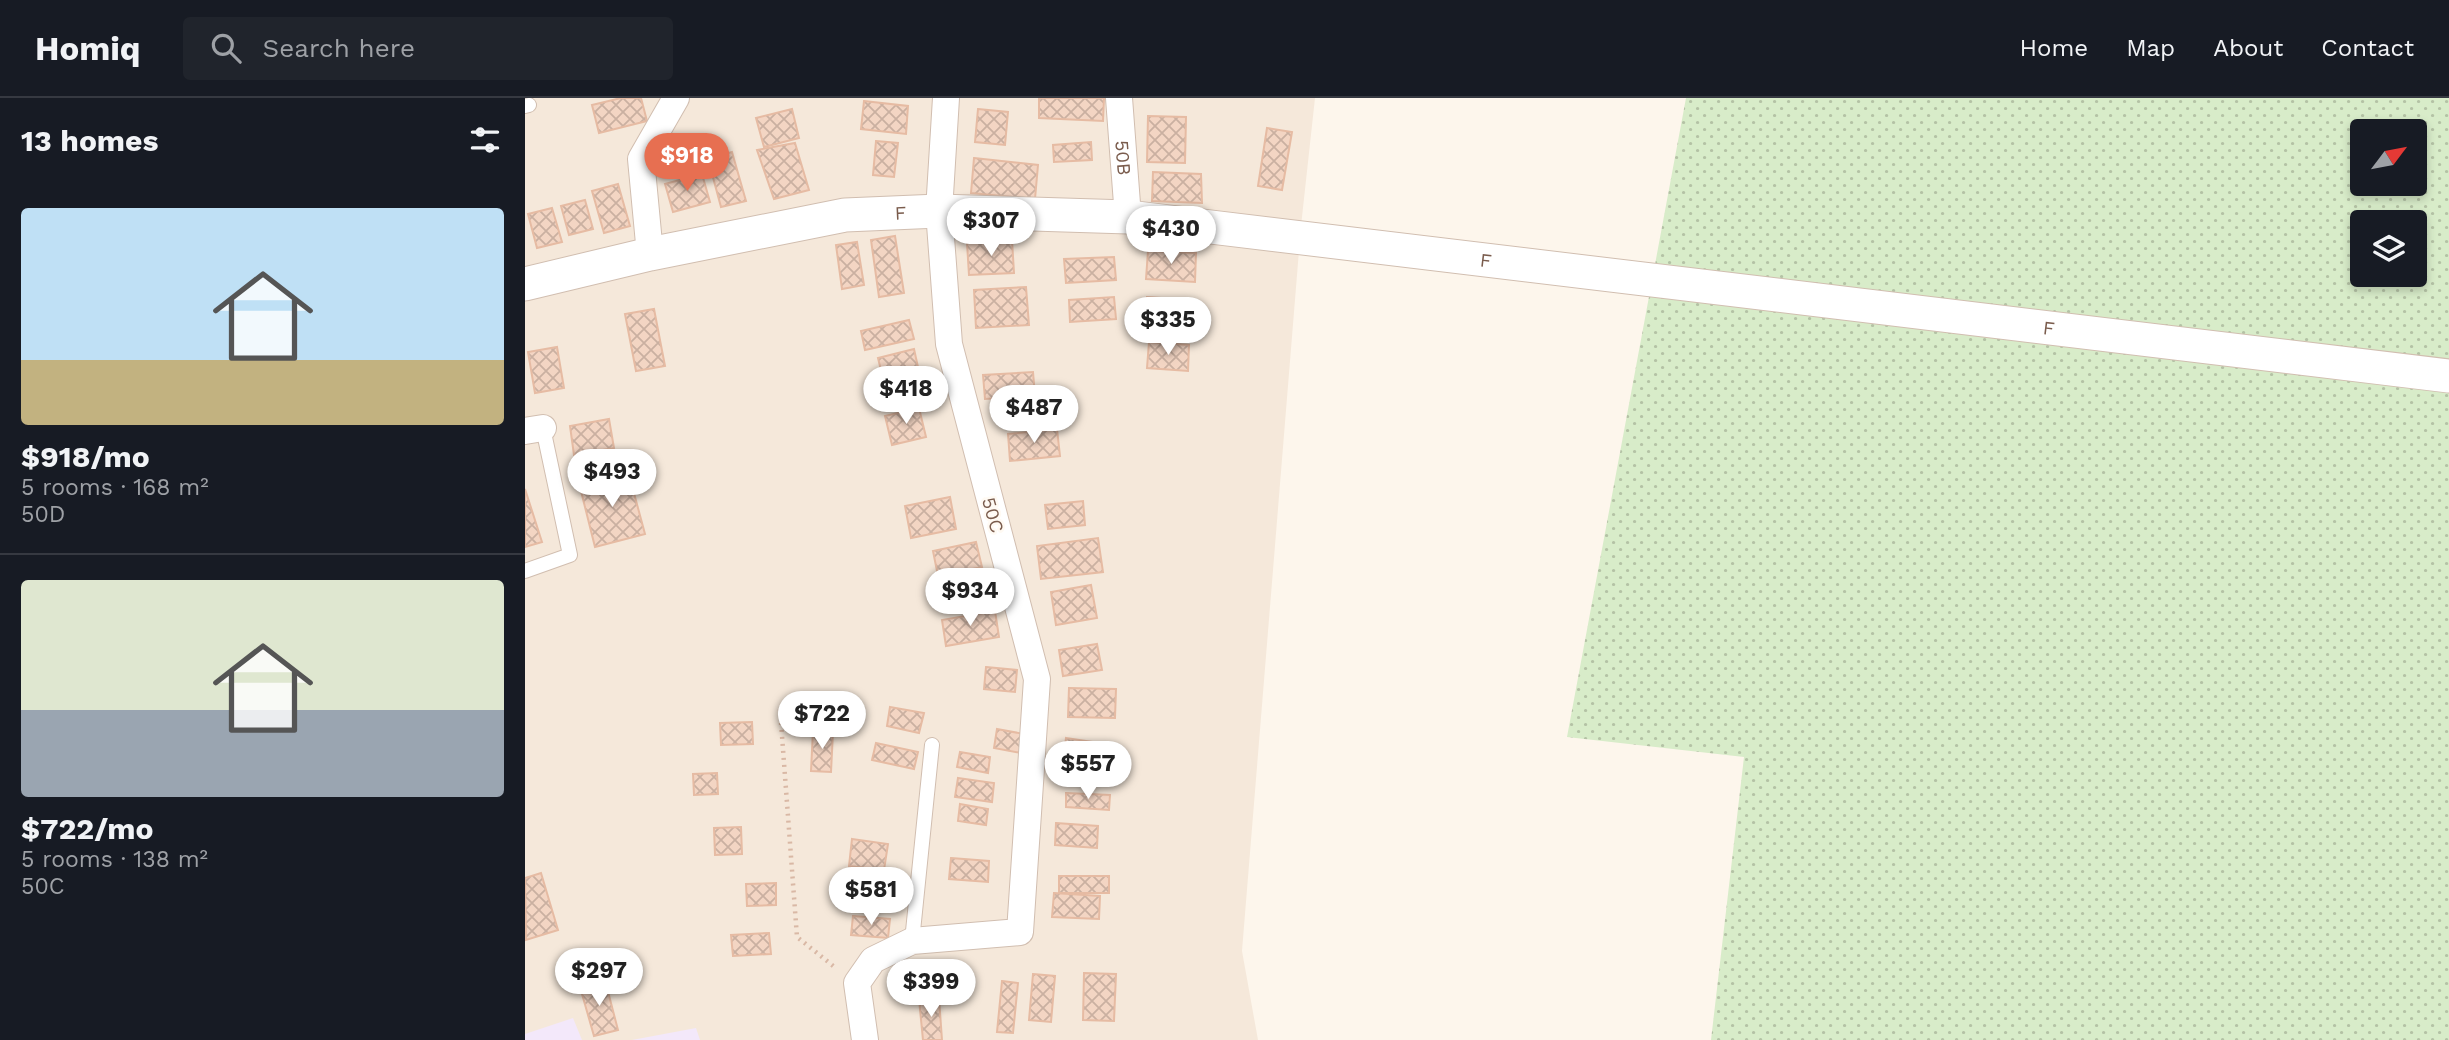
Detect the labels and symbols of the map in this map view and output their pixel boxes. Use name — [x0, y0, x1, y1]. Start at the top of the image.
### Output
north arrow — [2350, 119, 2427, 196]
pin: $918 — [646, 134, 728, 193]
street label: 50B — [1111, 139, 1136, 176]
pin: $307 — [950, 198, 1032, 258]
street label: F — [894, 201, 907, 224]
pin: $430 — [1130, 206, 1212, 266]
street label: F — [1479, 248, 1493, 272]
pin: $335 — [1127, 298, 1209, 357]
street label: F — [2042, 316, 2056, 340]
pin: $418 — [865, 366, 947, 426]
pin: $487 — [993, 386, 1075, 445]
pin: $493 — [571, 450, 653, 509]
street label: 50C — [977, 495, 1009, 535]
pin: $934 — [929, 568, 1011, 628]
pin: $722 — [781, 692, 863, 751]
pin: $557 — [1047, 742, 1129, 801]
pin: $581 — [830, 868, 912, 927]
pin: $297 — [558, 948, 640, 1008]
pin: $399 — [890, 960, 972, 1019]

